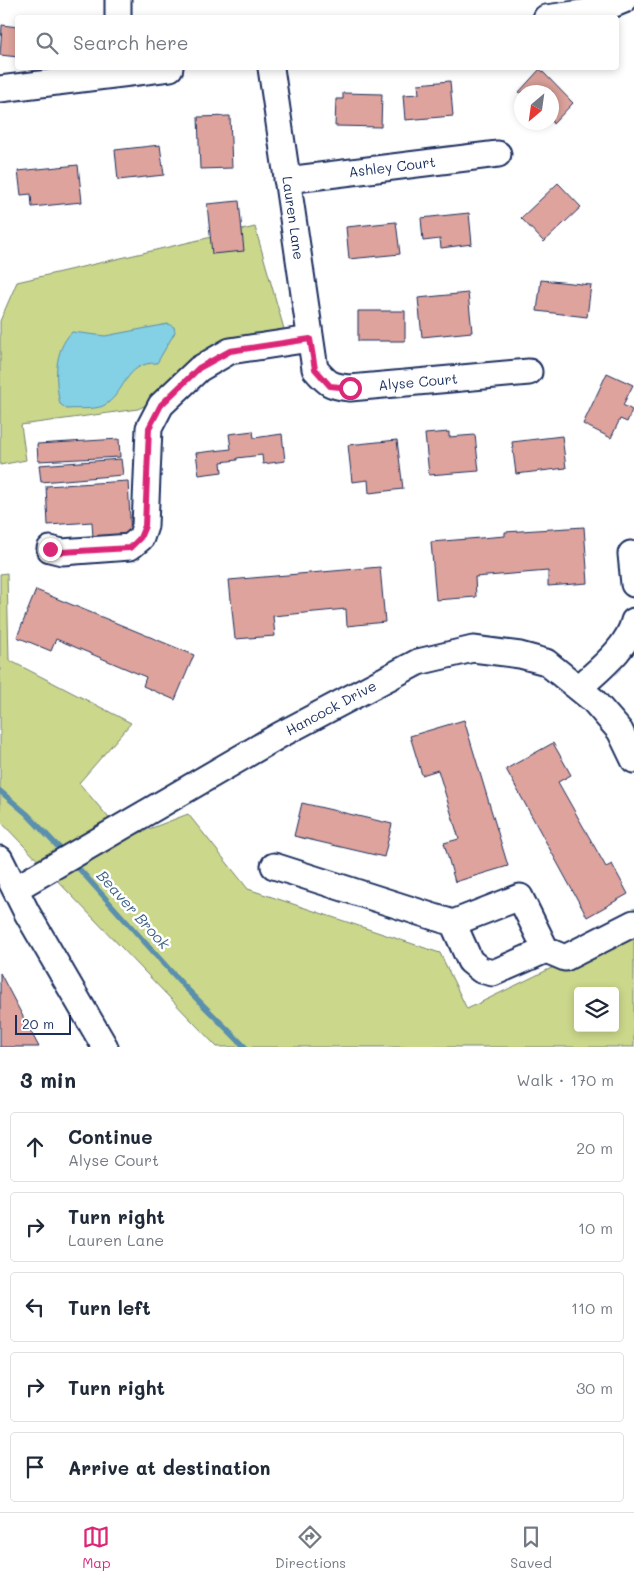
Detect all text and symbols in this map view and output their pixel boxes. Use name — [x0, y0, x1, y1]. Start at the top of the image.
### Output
search box — [15, 15, 619, 70]
icon: search — [33, 29, 61, 57]
text: Search here — [73, 30, 189, 55]
north arrow — [514, 85, 559, 130]
street label: Ashley Court — [347, 152, 437, 181]
street label: Lauren Lane — [278, 175, 309, 261]
street label: Alyse Court — [377, 369, 458, 394]
route start — [339, 377, 362, 400]
route end — [39, 538, 62, 561]
street label: Hancock Drive — [282, 676, 379, 739]
water label: Beaver Brook — [93, 865, 175, 954]
map controls — [574, 987, 619, 1032]
button: layers — [574, 987, 619, 1032]
scale bar — [15, 1012, 71, 1035]
text: 20 m — [22, 1014, 54, 1033]
text: 3 min — [20, 1066, 76, 1093]
text: Walk · 170 m — [516, 1069, 614, 1090]
text: Continue — [68, 1124, 153, 1149]
icon: ahead — [21, 1133, 49, 1161]
text: 20 m — [576, 1137, 613, 1158]
text: Alyse Court — [68, 1149, 159, 1170]
text: Turn right — [68, 1204, 165, 1229]
icon: right — [21, 1213, 49, 1241]
text: 10 m — [578, 1217, 613, 1238]
text: Lauren Lane — [68, 1229, 164, 1250]
icon: left — [21, 1293, 49, 1321]
text: Turn left — [68, 1295, 151, 1320]
text: 110 m — [571, 1297, 613, 1318]
icon: right — [21, 1373, 49, 1401]
text: Turn right — [68, 1375, 165, 1400]
text: 30 m — [576, 1377, 613, 1398]
icon: arrive — [21, 1453, 49, 1481]
text: Arrive at destination — [68, 1455, 271, 1480]
tab: Map — [82, 1523, 111, 1572]
tab: Directions — [275, 1523, 346, 1572]
tab: Saved — [510, 1523, 552, 1572]

